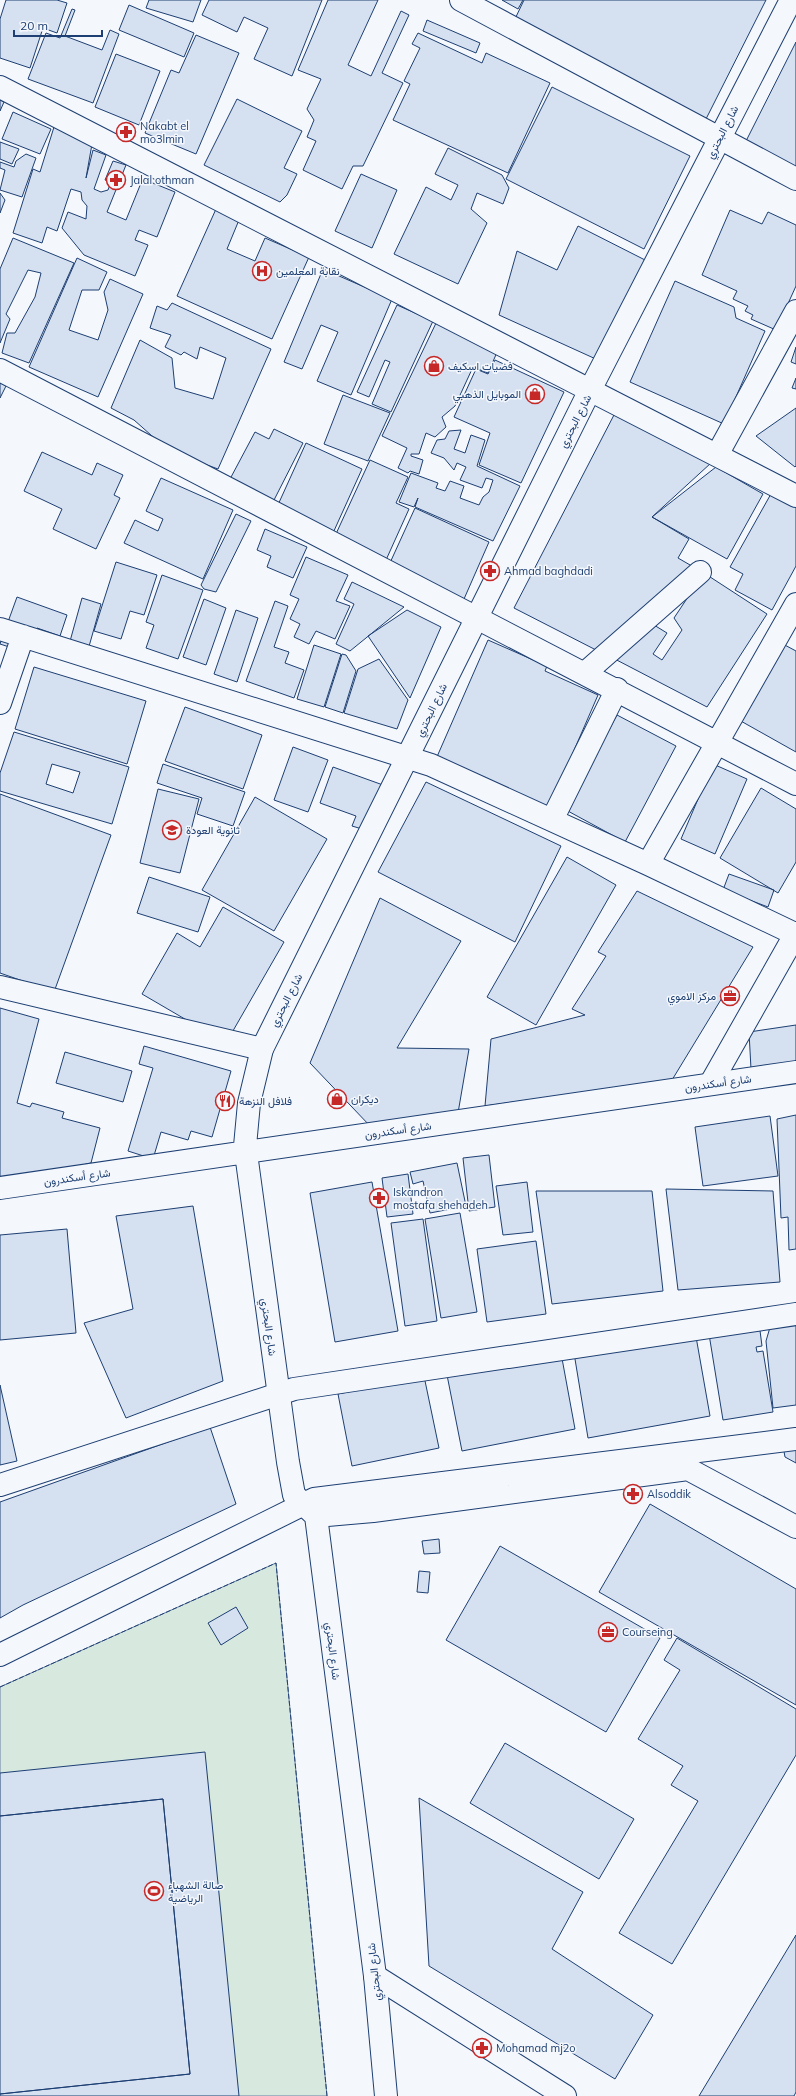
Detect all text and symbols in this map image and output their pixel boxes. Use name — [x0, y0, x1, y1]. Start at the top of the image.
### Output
scale bar — [14, 12, 102, 38]
text: 20 m — [20, 18, 48, 33]
street label: شارع البحتري — [703, 103, 744, 162]
place label: Nakabt el mo3lmin — [140, 119, 189, 146]
pharmacy icon: Nakabt el mo3lmin — [115, 121, 137, 143]
pharmacy icon: Jalal othman — [105, 169, 127, 191]
place label: Jalal othman — [130, 173, 194, 187]
hospital icon: نقابة المعلمين — [251, 260, 273, 282]
place label: نقابة المعلمين — [276, 264, 340, 278]
shop icon: فضيات اسكيف — [423, 355, 445, 377]
place label: فضيات اسكيف — [448, 359, 513, 373]
shop icon: الموبايل الذهبي — [524, 383, 546, 405]
place label: الموبايل الذهبي — [453, 387, 521, 404]
street label: شارع البحتري — [556, 392, 597, 451]
pharmacy icon: Ahmad baghdadi — [479, 560, 501, 582]
place label: Ahmad baghdadi — [504, 564, 593, 578]
street label: شارع البحتري — [412, 681, 453, 740]
school or university icon: ثانوية العودة — [161, 819, 183, 841]
place label: ثانوية العودة — [186, 823, 240, 837]
street label: شارع البحتري — [267, 971, 308, 1030]
office icon: مركز الاموي — [719, 985, 741, 1007]
place label: مركز الاموي — [668, 989, 716, 1006]
street label: شارع أسكندرون — [684, 1071, 753, 1096]
shop icon: ديكران — [326, 1088, 348, 1110]
restaurant icon: فلافل النزهة — [214, 1090, 236, 1112]
place label: ديكران — [351, 1092, 379, 1106]
place label: فلافل النزهة — [239, 1094, 292, 1108]
street label: شارع أسكندرون — [364, 1118, 433, 1143]
street label: شارع أسكندرون — [43, 1165, 112, 1190]
place label: Iskandron mostafa shehadeh — [393, 1185, 488, 1212]
pharmacy icon: Iskandron mostafa shehadeh — [368, 1187, 390, 1209]
street label: شارع البحتري — [255, 1297, 280, 1357]
pharmacy icon: Alsoddik — [622, 1483, 644, 1505]
place label: Alsoddik — [647, 1487, 691, 1501]
street label: شارع البحتري — [320, 1621, 344, 1681]
office icon: Courseing — [597, 1621, 619, 1643]
place label: Courseing — [622, 1625, 673, 1639]
place label: صالة الشهباء الرياضية — [168, 1878, 223, 1905]
sports icon: صالة الشهباء الرياضية — [143, 1880, 165, 1902]
street label: شارع البحتري — [364, 1942, 387, 2002]
pharmacy icon: Mohamad mj2o — [471, 2037, 493, 2059]
place label: Mohamad mj2o — [496, 2041, 576, 2055]

